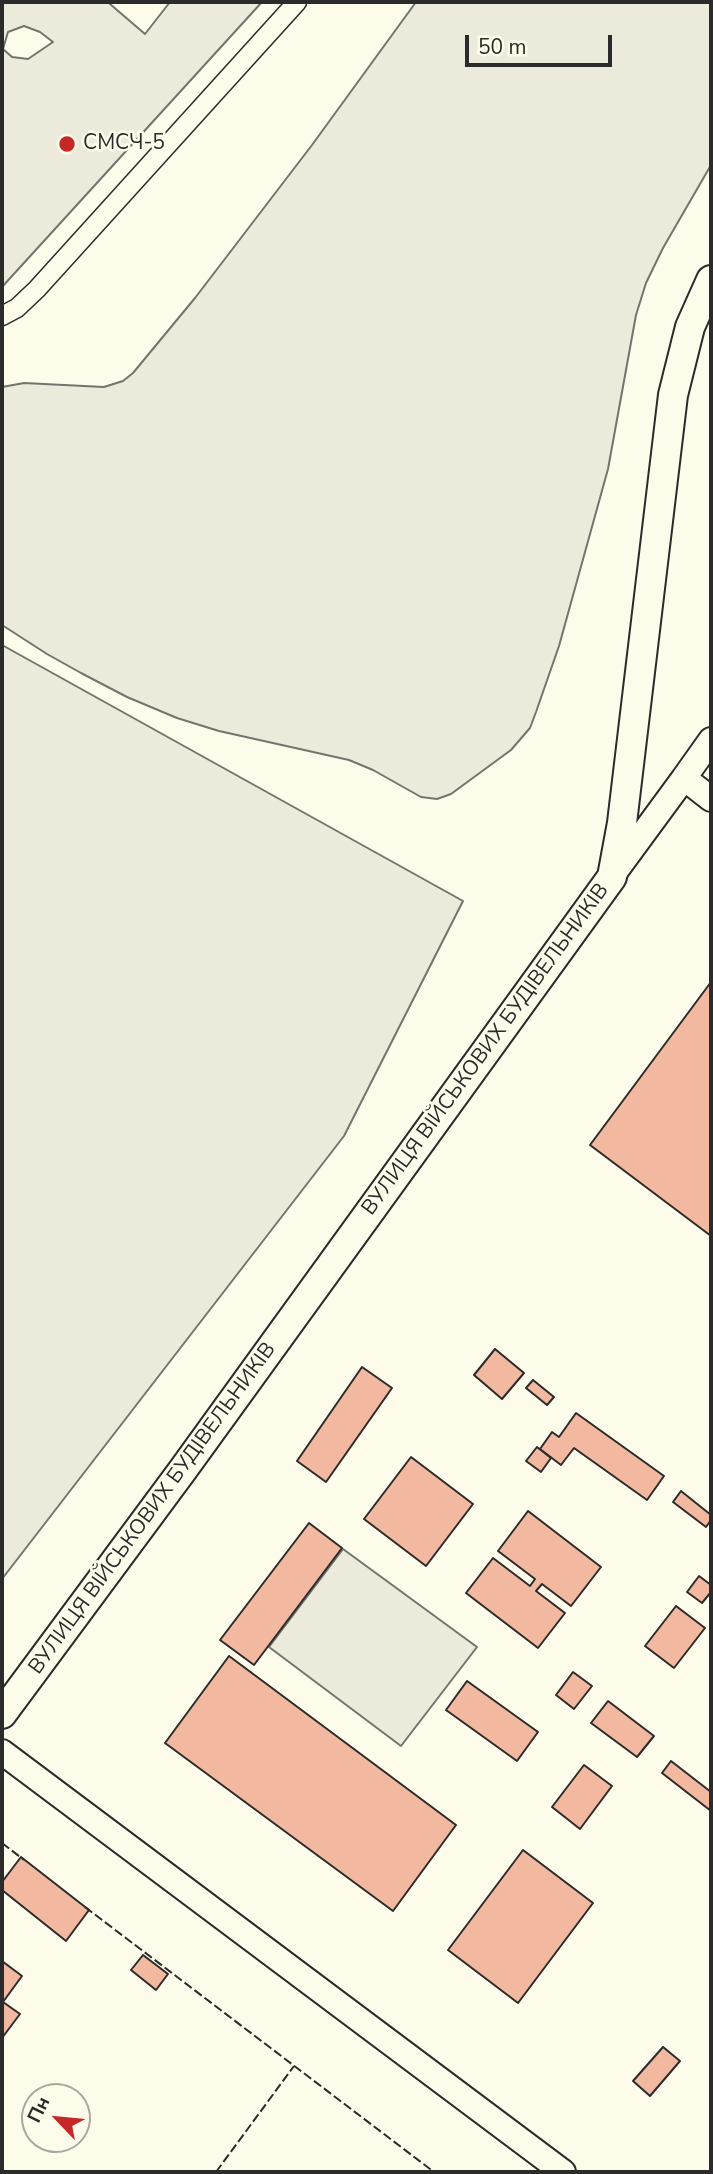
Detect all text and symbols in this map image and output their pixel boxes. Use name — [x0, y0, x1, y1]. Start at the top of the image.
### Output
scale bar — [468, 21, 615, 65]
text: 50 m — [478, 33, 527, 61]
place label: СМСЧ-5 — [83, 131, 165, 157]
marker: СМСЧ-5 — [57, 134, 77, 154]
street label: ВУЛИЦЯ ВІЙСЬКОВИХ БУДІВЕЛЬНИКІВ — [357, 879, 615, 1221]
street label: ВУЛИЦЯ ВІЙСЬКОВИХ БУДІВЕЛЬНИКІВ — [24, 1338, 282, 1680]
north arrow — [21, 2083, 91, 2153]
text: Пн — [22, 2092, 56, 2127]

